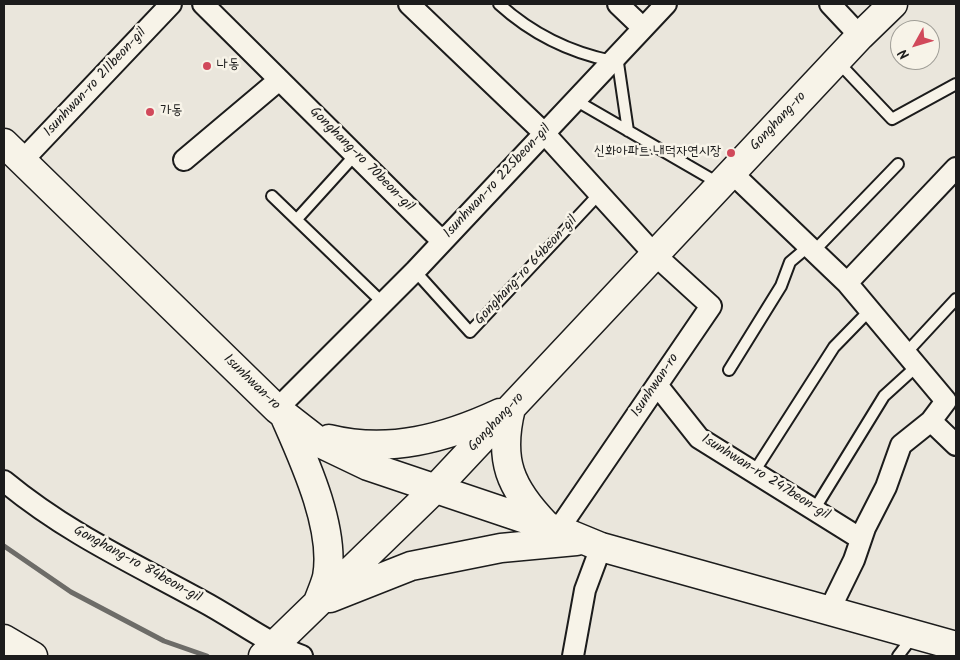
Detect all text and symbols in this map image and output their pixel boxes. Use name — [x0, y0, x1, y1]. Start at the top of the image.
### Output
north arrow — [890, 20, 940, 70]
street label: 1sunhwan-ro 211beon-gil — [41, 25, 151, 141]
text: N — [893, 43, 915, 64]
place label: 나동 — [217, 58, 240, 74]
marker: 나동 — [201, 60, 213, 72]
street label: Gonghang-ro — [747, 89, 811, 155]
place label: 가동 — [160, 104, 183, 120]
street label: Gonghang-ro 70beon-gil — [305, 104, 417, 216]
marker: 가동 — [144, 106, 156, 118]
street label: 1sunhwan-ro 225beon-gil — [441, 122, 555, 242]
place label: 신화아파트.내덕자연시장 — [594, 145, 721, 161]
marker: 신화아파트.내덕자연시장 — [725, 147, 737, 159]
street label: Gonghang-ro 64beon-gil — [472, 213, 582, 329]
street label: 1sunhwan-ro — [629, 351, 683, 421]
street label: 1sunhwan-ro — [219, 352, 283, 414]
street label: Gonghang-ro — [465, 390, 529, 456]
street label: 1sunhwan-ro 247beon-gil — [698, 432, 832, 524]
street label: Gonghang-ro 84beon-gil — [70, 523, 204, 607]

